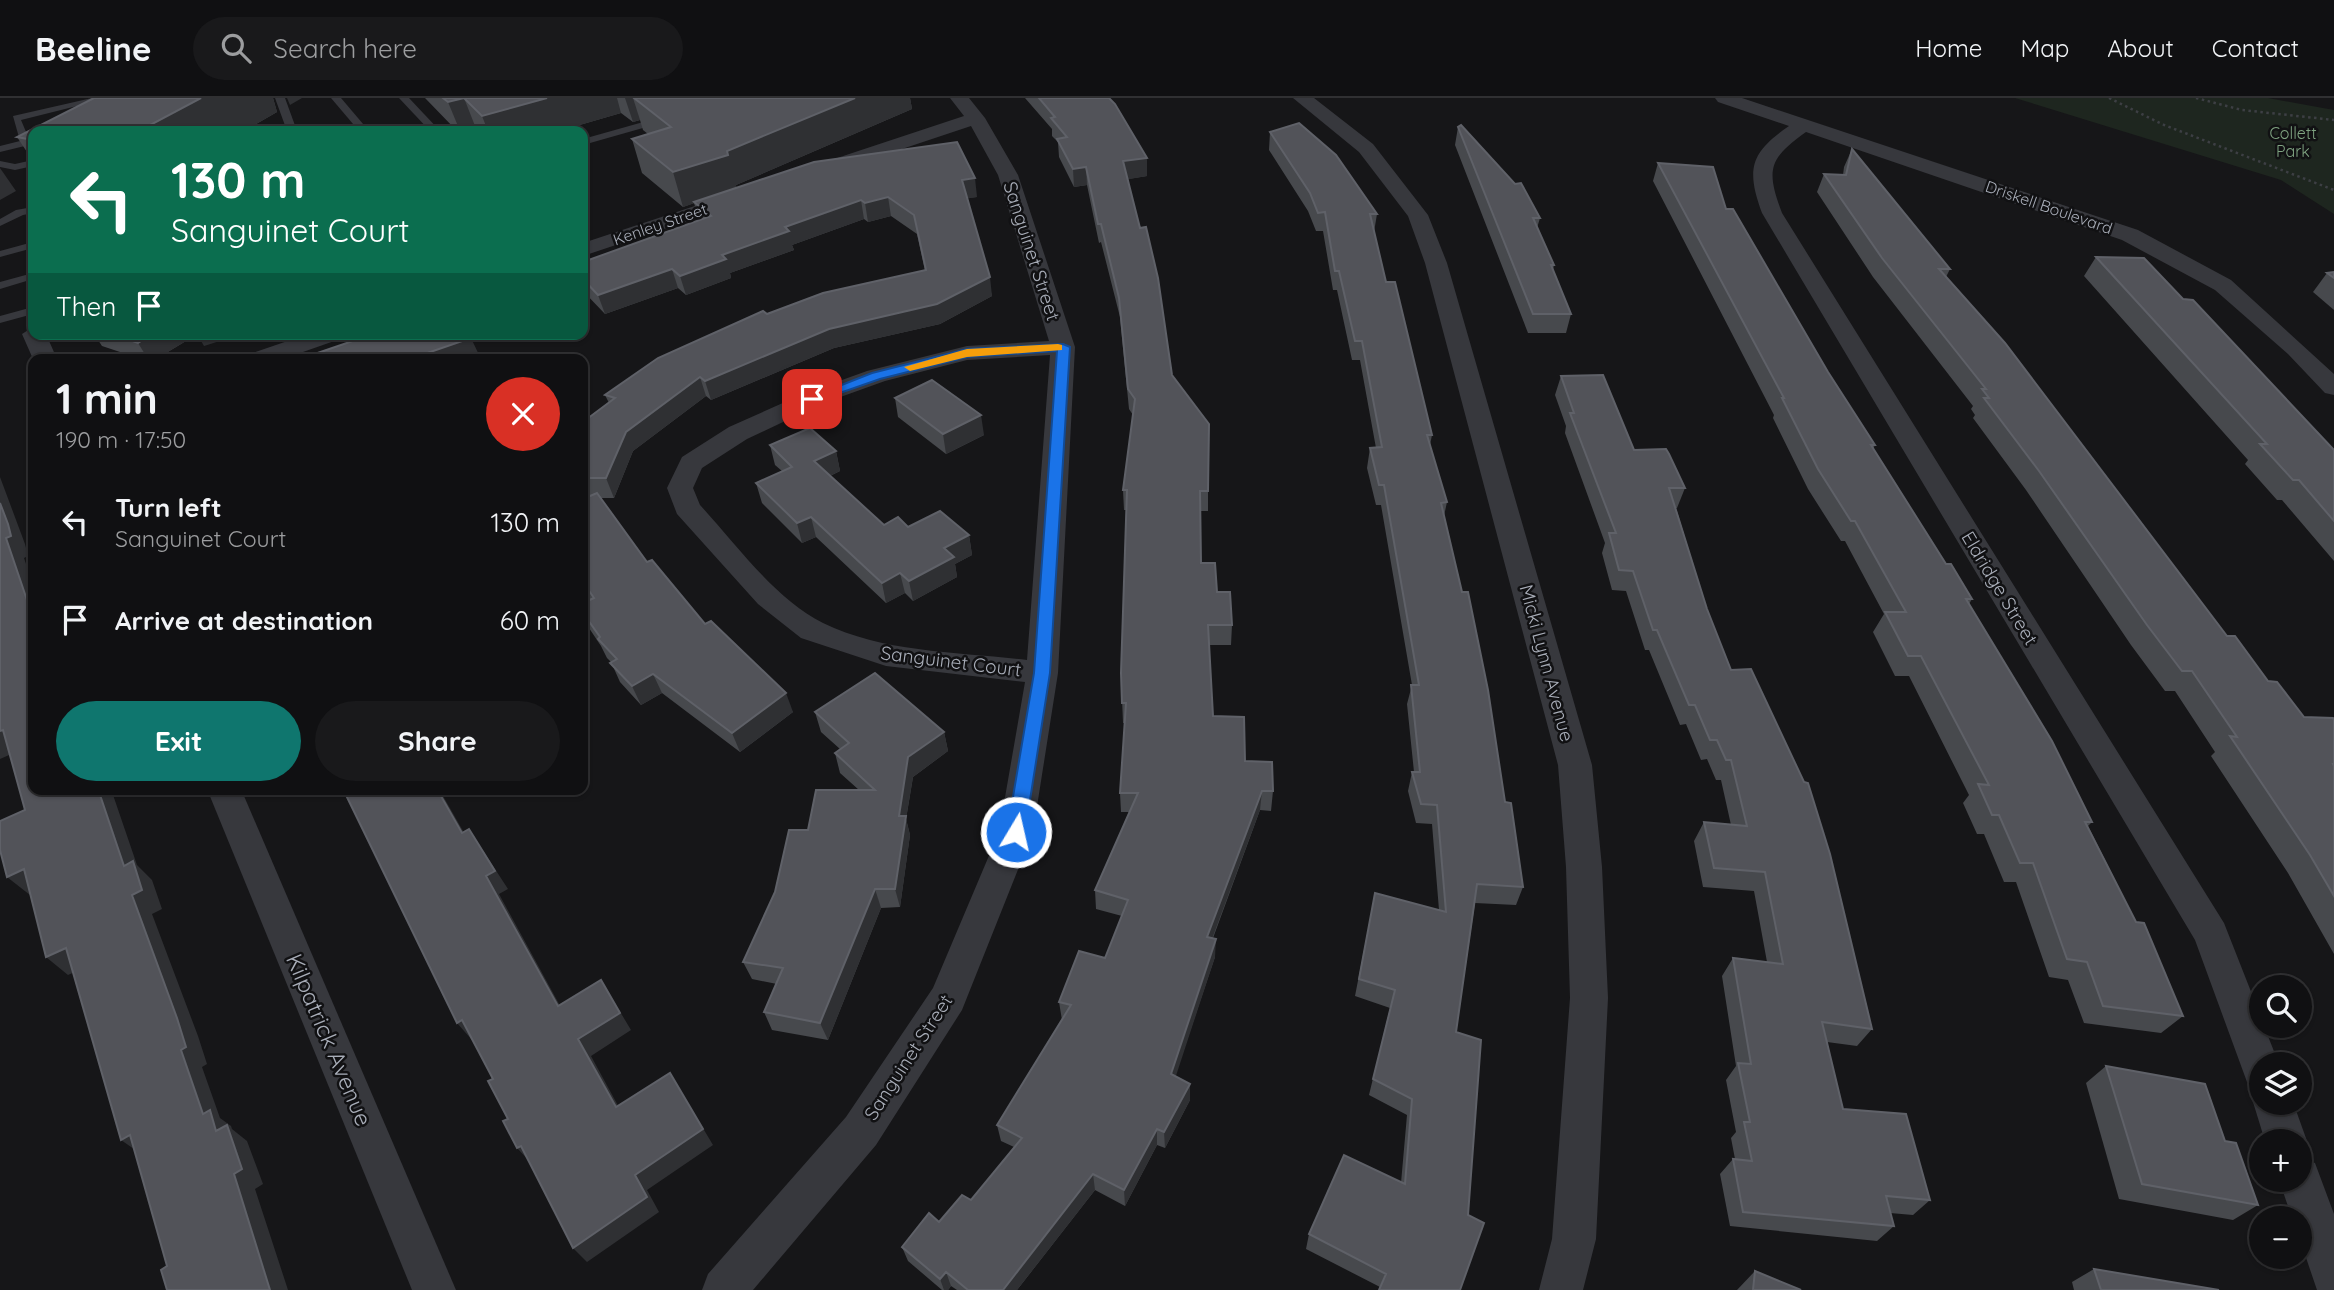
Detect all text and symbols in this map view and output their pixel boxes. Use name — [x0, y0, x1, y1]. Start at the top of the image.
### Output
search box — [193, 17, 683, 80]
text: Beeline — [35, 28, 151, 69]
icon: search — [217, 29, 255, 67]
text: Search here — [273, 32, 417, 65]
text: Home — [1915, 33, 1982, 63]
text: Map — [2020, 33, 2069, 63]
text: About — [2107, 33, 2174, 63]
text: Contact — [2212, 33, 2299, 63]
park label: Collett Park — [2269, 123, 2317, 161]
text: 130 m — [171, 149, 305, 210]
icon: left — [56, 154, 147, 245]
street label: Driskell Boulevard — [1983, 176, 2115, 238]
street label: Sanguinet Street — [998, 178, 1066, 324]
street label: Kenley Street — [610, 199, 710, 249]
text: Sanguinet Court — [171, 210, 409, 250]
icon: arrive — [130, 287, 168, 325]
text: Then — [56, 290, 116, 323]
pin — [782, 369, 842, 429]
text: 1 min — [56, 372, 158, 425]
button: close — [486, 377, 560, 451]
icon: arrive — [793, 380, 831, 418]
text: 190 m · 17:50 — [56, 425, 186, 454]
text: Turn left — [115, 491, 222, 524]
icon: left — [56, 503, 94, 541]
text: 130 m — [490, 506, 560, 539]
text: Sanguinet Court — [115, 524, 286, 553]
street label: Eldridge Street — [1957, 527, 2043, 649]
street label: Micki Lynn Avenue — [1514, 582, 1580, 744]
icon: arrive — [56, 601, 94, 639]
text: Arrive at destination — [115, 604, 373, 637]
text: 60 m — [500, 604, 560, 637]
street label: Sanguinet Court — [879, 640, 1023, 682]
button: Exit — [56, 701, 301, 781]
button: Share — [315, 701, 560, 781]
position arrow — [979, 795, 1053, 869]
street label: Kilpatrick Avenue — [280, 949, 379, 1130]
map controls — [2249, 975, 2312, 1269]
button: search — [2249, 975, 2312, 1038]
street label: Sanguinet Street — [858, 990, 958, 1124]
button: layers — [2249, 1052, 2312, 1115]
button: + — [2249, 1129, 2312, 1192]
button: − — [2249, 1206, 2312, 1269]

